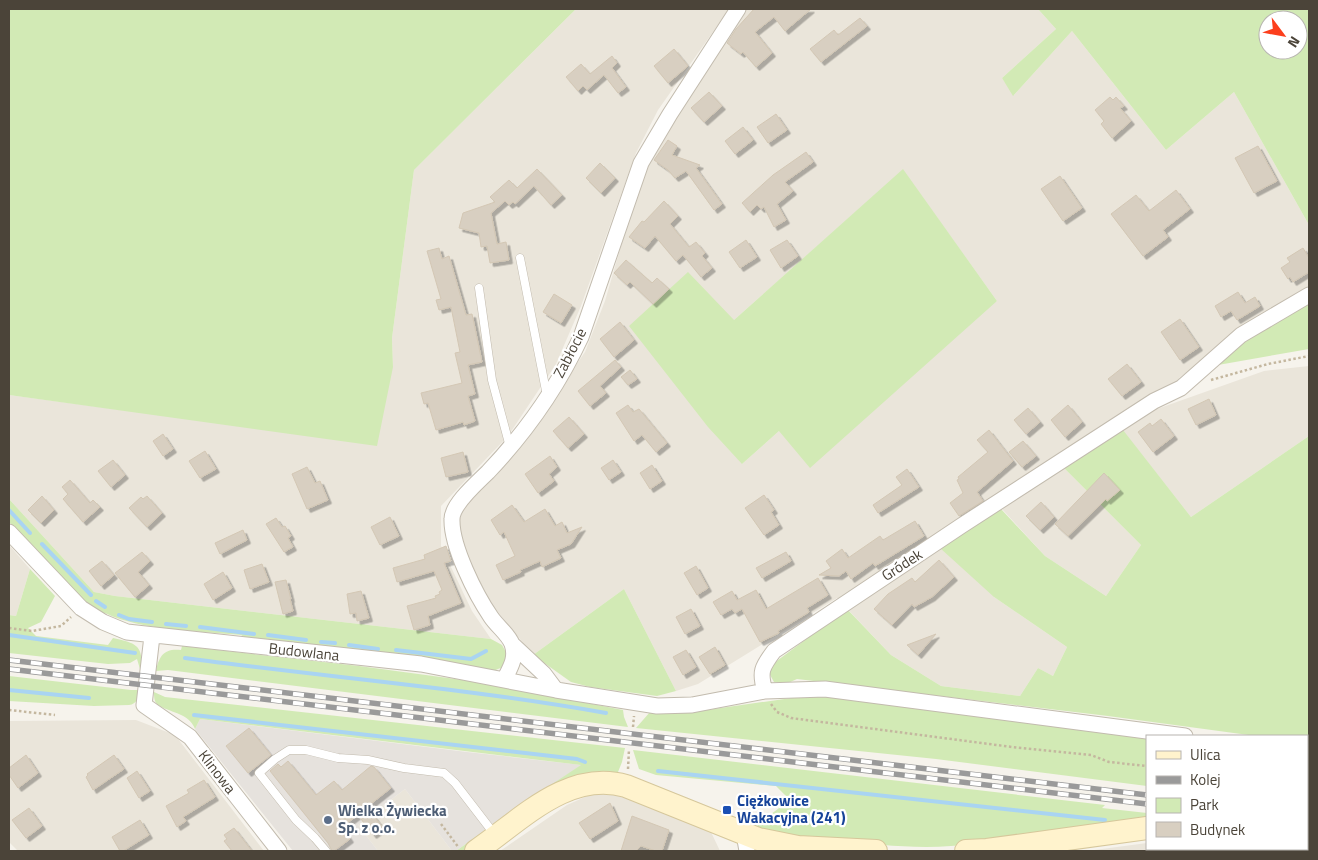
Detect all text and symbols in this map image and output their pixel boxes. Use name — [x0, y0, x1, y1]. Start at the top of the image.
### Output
north arrow — [1258, 10, 1308, 60]
text: N — [1283, 32, 1306, 52]
street label: Zabłocie — [547, 324, 592, 382]
street label: Gródek — [877, 543, 927, 586]
street label: Budowlana — [268, 636, 341, 667]
legend — [1146, 735, 1308, 850]
text: Ulica — [1190, 743, 1221, 766]
street label: Klinowa — [193, 745, 242, 799]
text: Kolej — [1190, 768, 1221, 791]
place label: Ciężkowice Wakacyjna (241) — [737, 789, 846, 829]
text: Park — [1190, 793, 1219, 816]
place label: Wielka Żywiecka Sp. z o.o. — [338, 799, 447, 839]
marker: Ciężkowice Wakacyjna (241) — [721, 804, 733, 816]
marker: Wielka Żywiecka Sp. z o.o. — [322, 814, 334, 826]
text: Budynek — [1190, 818, 1245, 841]

